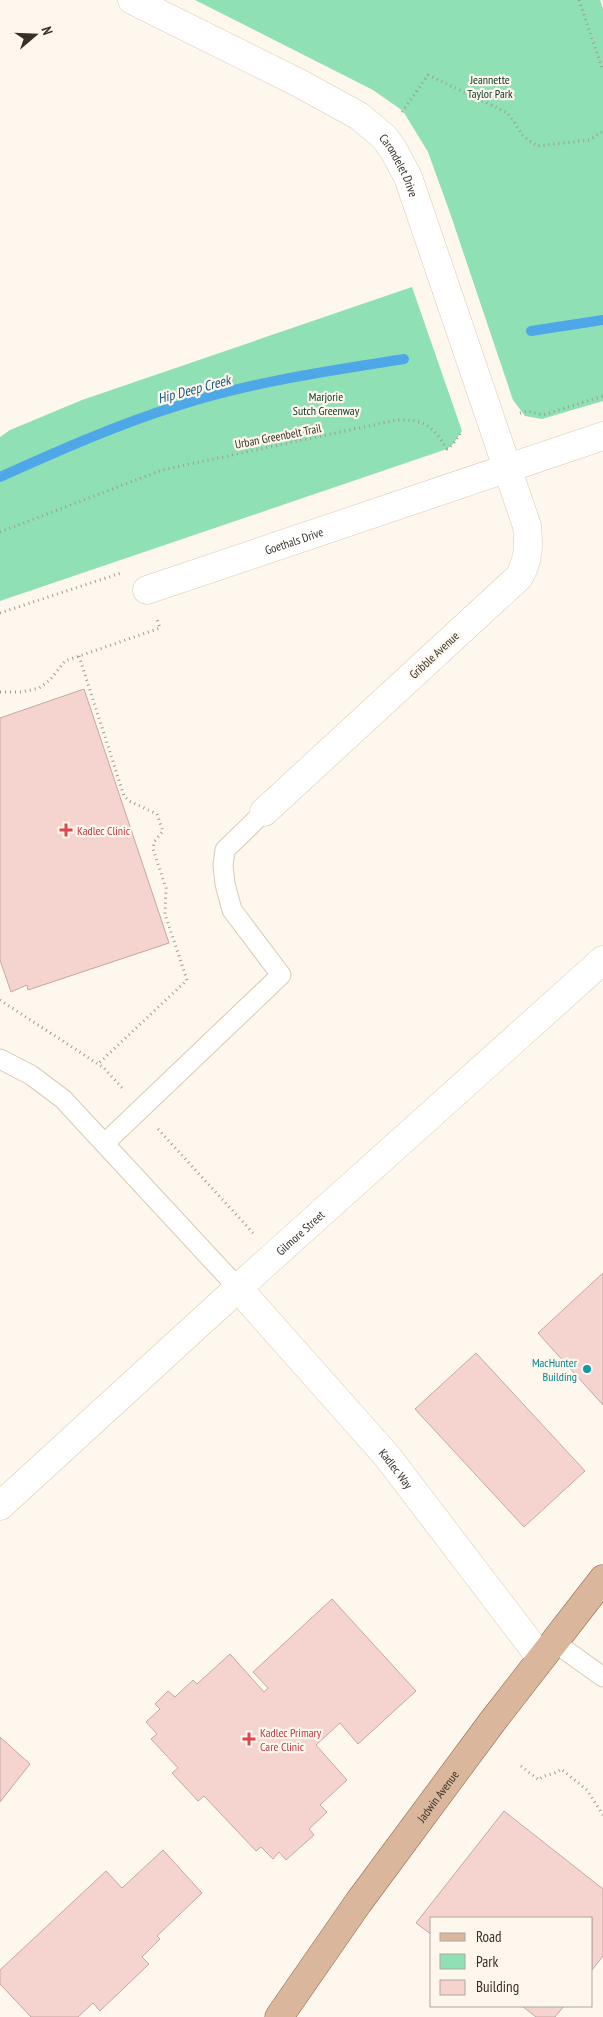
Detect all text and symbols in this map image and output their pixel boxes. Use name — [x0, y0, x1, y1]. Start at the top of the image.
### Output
north arrow — [10, 10, 60, 60]
text: N — [38, 24, 57, 37]
park label: Jeannette Taylor Park — [467, 72, 513, 101]
street label: Carondelet Drive — [377, 131, 422, 199]
water label: Hip Deep Creek — [156, 370, 234, 407]
park label: Marjorie Sutch Greenway — [293, 389, 360, 418]
street label: Urban Greenbelt Trail — [233, 420, 323, 452]
street label: Goethals Drive — [263, 524, 325, 557]
street label: Gribble Avenue — [406, 628, 462, 682]
marker: Kadlec Clinic — [59, 823, 73, 837]
place label: Kadlec Clinic — [77, 823, 131, 838]
street label: Gilmore Street — [273, 1206, 328, 1258]
place label: MacHunter Building — [532, 1355, 578, 1384]
marker: MacHunter Building — [581, 1363, 593, 1375]
street label: Kadlec Way — [376, 1445, 417, 1492]
place label: Kadlec Primary Care Clinic — [260, 1725, 322, 1754]
marker: Kadlec Primary Care Clinic — [242, 1732, 256, 1746]
street label: Jadwin Avenue — [413, 1767, 461, 1825]
legend — [430, 1917, 593, 2007]
text: Road — [476, 1927, 502, 1946]
text: Park — [476, 1952, 498, 1971]
text: Building — [476, 1977, 519, 1996]

